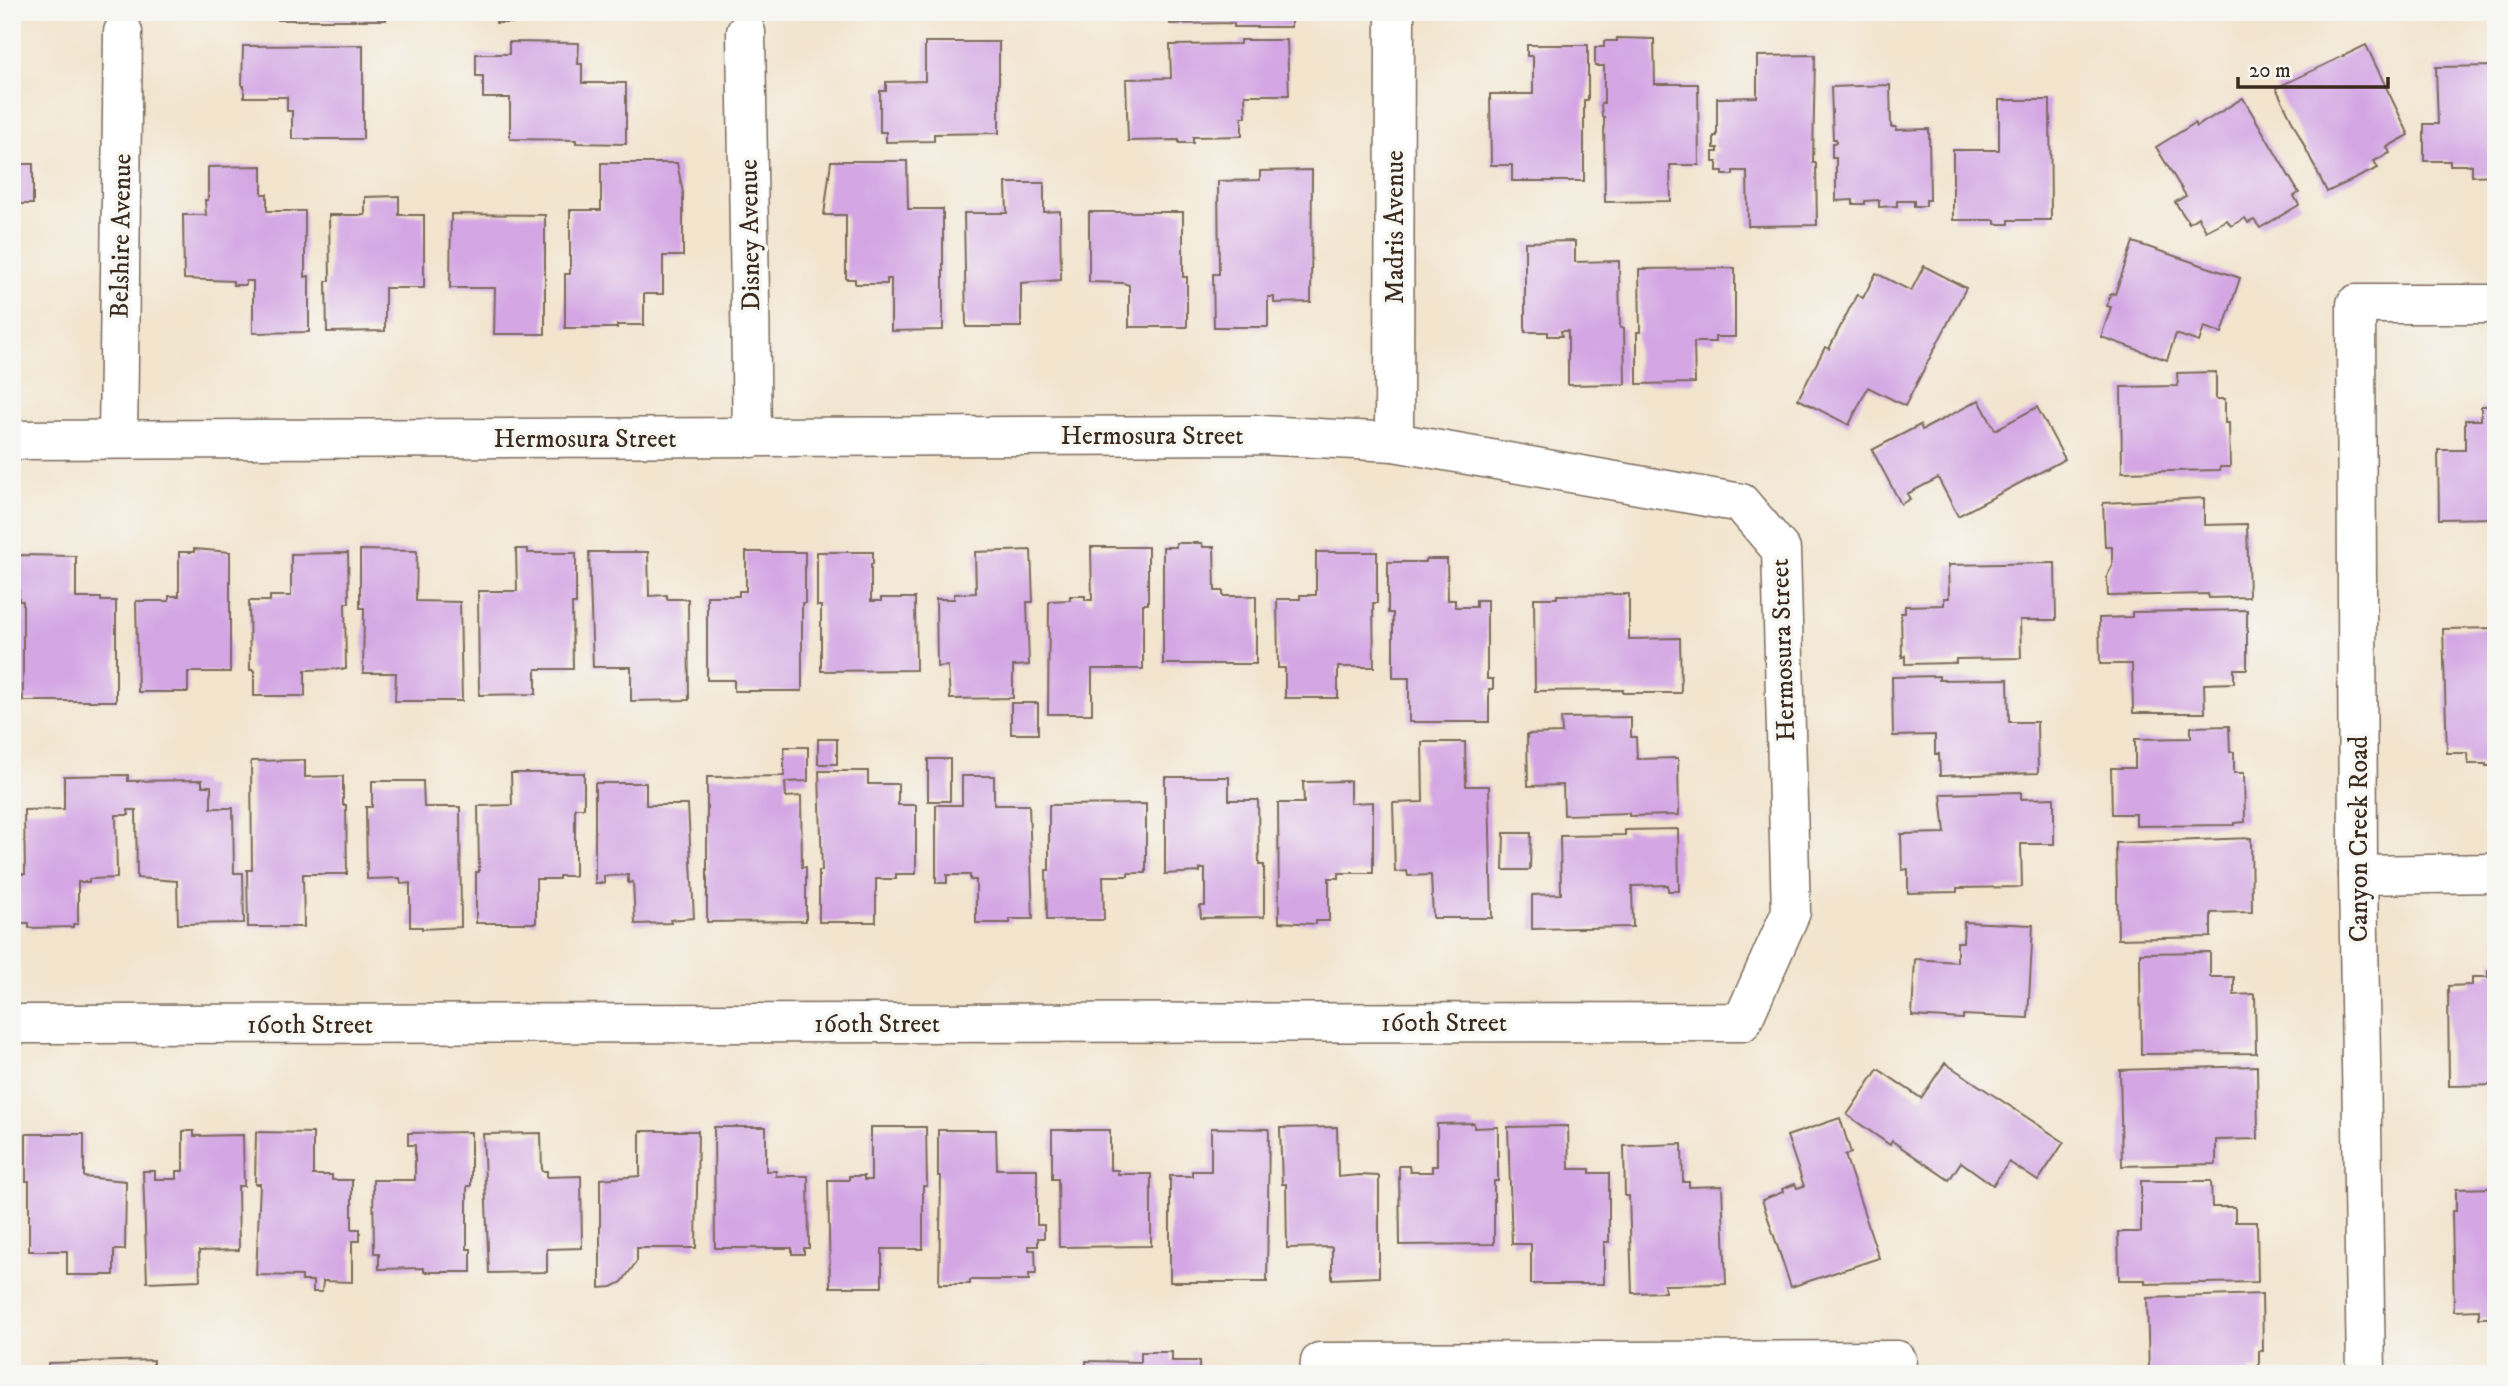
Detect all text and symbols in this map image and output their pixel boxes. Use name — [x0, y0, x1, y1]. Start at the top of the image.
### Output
scale bar — [2238, 46, 2389, 90]
text: 20 m — [2249, 58, 2291, 84]
street label: Madris Avenue — [1379, 150, 1412, 304]
street label: Belshire Avenue — [104, 153, 139, 319]
street label: Disney Avenue — [733, 159, 768, 311]
street label: Hermosura Street — [1060, 420, 1244, 453]
street label: Hermosura Street — [493, 423, 677, 456]
street label: Hermosura Street — [1764, 558, 1803, 742]
street label: Canyon Creek Road — [2343, 736, 2376, 942]
street label: 160th Street — [1381, 1007, 1507, 1040]
street label: 160th Street — [814, 1008, 940, 1041]
street label: 160th Street — [247, 1009, 373, 1042]

